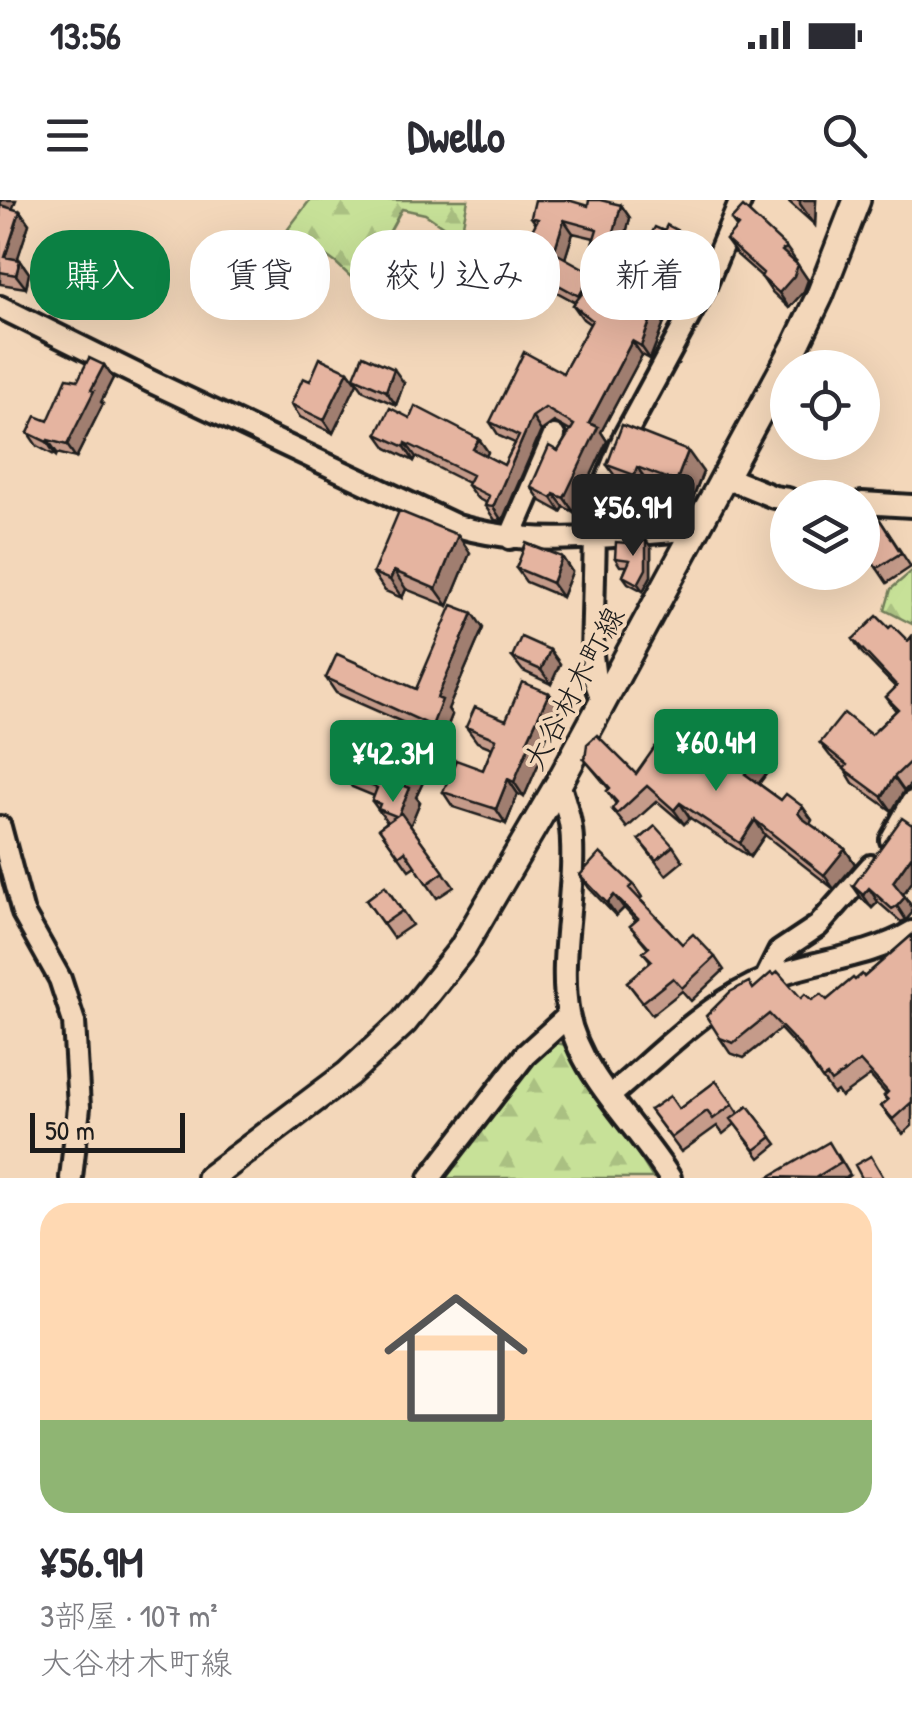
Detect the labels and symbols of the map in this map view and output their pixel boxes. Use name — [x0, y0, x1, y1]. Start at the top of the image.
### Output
pin: ¥56.9M — [552, 474, 714, 559]
street label: 大谷材木町線 — [513, 599, 633, 777]
pin: ¥60.4M — [635, 709, 797, 794]
pin: ¥42.3M — [312, 720, 474, 805]
scale bar — [30, 1108, 185, 1153]

